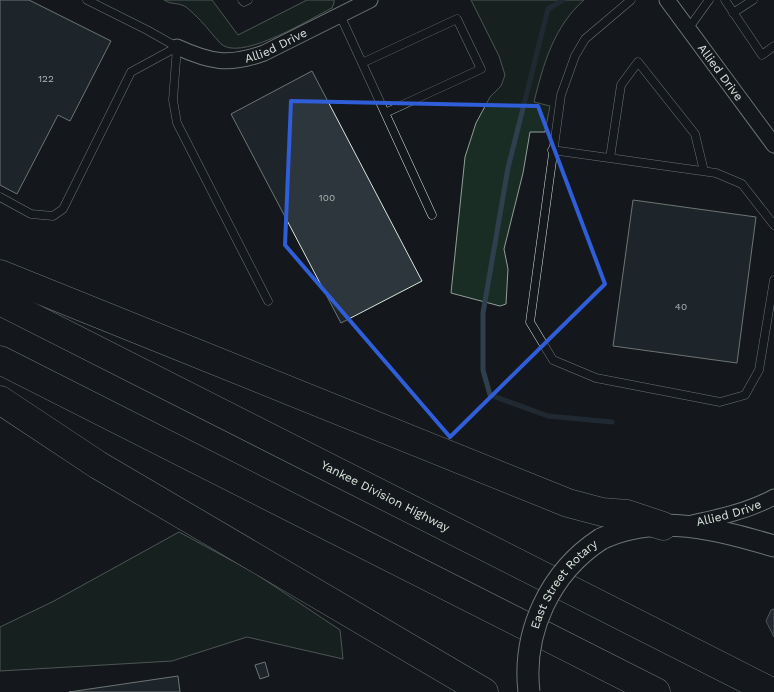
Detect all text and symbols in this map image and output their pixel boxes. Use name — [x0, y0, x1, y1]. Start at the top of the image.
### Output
street label: Allied Drive — [243, 26, 309, 66]
street label: Allied Drive — [695, 41, 746, 104]
house number: 122 — [38, 73, 54, 84]
house number: 100 — [319, 192, 335, 203]
house number: 40 — [675, 301, 687, 312]
street label: Yankee Division Highway — [319, 458, 453, 535]
street label: Allied Drive — [695, 497, 763, 529]
street label: East Street Rotary — [528, 536, 601, 631]

